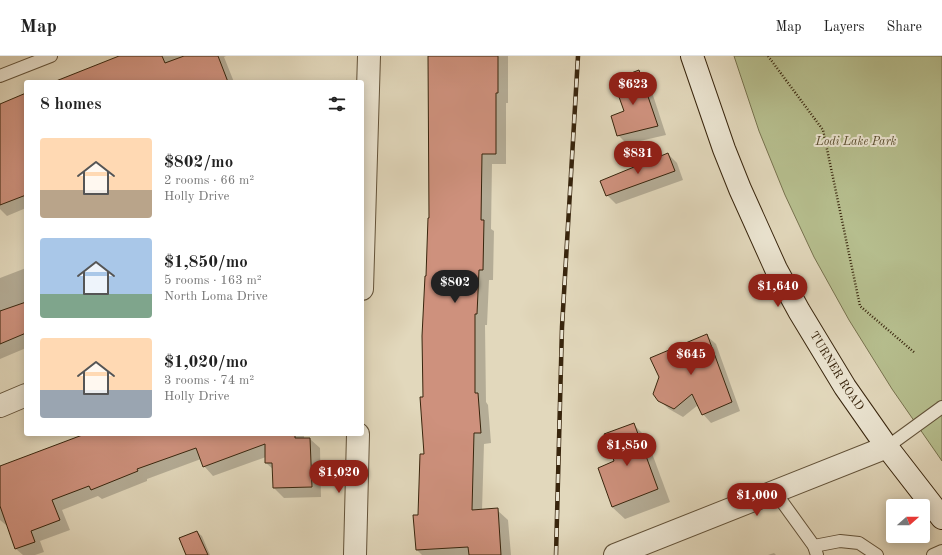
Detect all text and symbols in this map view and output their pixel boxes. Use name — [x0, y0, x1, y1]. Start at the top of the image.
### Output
text: Map — [20, 18, 57, 37]
text: Map — [776, 20, 802, 34]
text: Layers — [824, 20, 865, 34]
text: Share — [887, 20, 922, 34]
pin: $623 — [609, 72, 657, 106]
text: $623 — [618, 78, 648, 91]
icon: filters — [326, 93, 348, 115]
text: 8 homes — [40, 96, 102, 113]
park label: Lodi Lake Park — [815, 136, 897, 148]
pin: $831 — [614, 141, 662, 175]
text: $831 — [623, 147, 653, 160]
icon: home — [72, 154, 120, 202]
text: $802/mo — [164, 154, 233, 171]
text: 2 rooms · 66 m² — [164, 174, 254, 187]
text: Holly Drive — [164, 190, 229, 203]
icon: home — [72, 254, 120, 302]
text: $1,850/mo — [164, 254, 248, 271]
pin: $802 — [431, 270, 479, 304]
text: 5 rooms · 163 m² — [164, 274, 262, 287]
pin: $1,640 — [745, 274, 811, 308]
text: $802 — [440, 276, 470, 289]
text: $1,640 — [757, 280, 799, 293]
text: North Loma Drive — [164, 290, 268, 303]
street label: TURNER ROAD — [807, 330, 866, 413]
pin: $645 — [667, 342, 715, 376]
text: $645 — [676, 348, 706, 361]
icon: home — [72, 354, 120, 402]
text: $1,020/mo — [164, 354, 248, 371]
text: 3 rooms · 74 m² — [164, 374, 254, 387]
text: Holly Drive — [164, 390, 229, 403]
pin: $1,850 — [594, 433, 660, 467]
text: $1,850 — [606, 439, 648, 452]
pin: $1,020 — [306, 460, 372, 494]
text: $1,020 — [318, 466, 360, 479]
pin: $1,000 — [724, 483, 790, 517]
text: $1,000 — [736, 489, 778, 502]
north arrow — [886, 499, 930, 543]
map controls — [886, 499, 930, 543]

